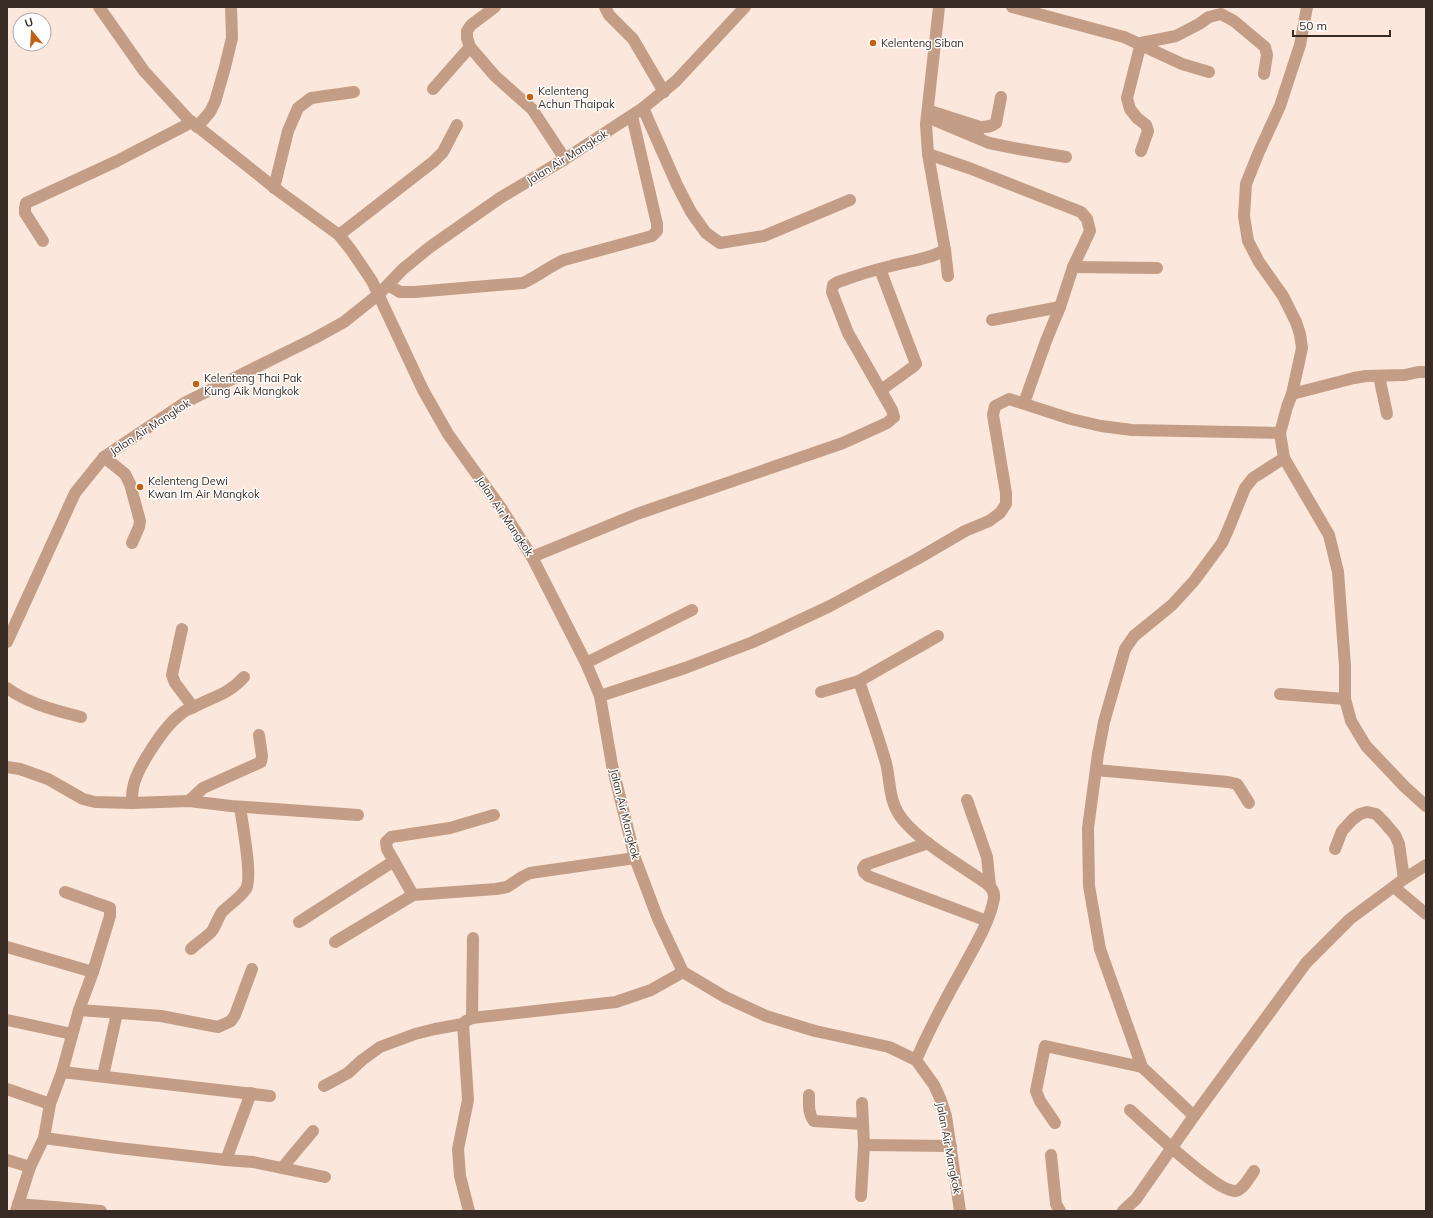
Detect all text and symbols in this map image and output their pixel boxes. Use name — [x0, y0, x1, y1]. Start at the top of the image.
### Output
north arrow — [12, 12, 52, 52]
scale bar — [1293, 12, 1390, 38]
text: U — [23, 15, 35, 30]
text: 50 m — [1299, 18, 1327, 33]
place label: Kelenteng Siban — [881, 36, 964, 50]
marker: Kelenteng Siban — [868, 38, 878, 48]
place label: Kelenteng Achun Thaipak — [538, 84, 615, 111]
marker: Kelenteng Achun Thaipak — [525, 92, 535, 102]
street label: Jalan Air Mangkok — [524, 126, 610, 188]
place label: Kelenteng Thai Pak Kung Aik Mangkok — [204, 371, 302, 398]
marker: Kelenteng Thai Pak Kung Aik Mangkok — [191, 379, 201, 389]
street label: Jalan Air Mangkok — [107, 396, 193, 458]
place label: Kelenteng Dewi Kwan Im Air Mangkok — [148, 474, 260, 501]
street label: Jalan Air Mangkok — [473, 474, 537, 559]
marker: Kelenteng Dewi Kwan Im Air Mangkok — [135, 482, 145, 492]
street label: Jalan Air Mangkok — [607, 767, 643, 861]
street label: Jalan Air Mangkok — [933, 1101, 965, 1195]

